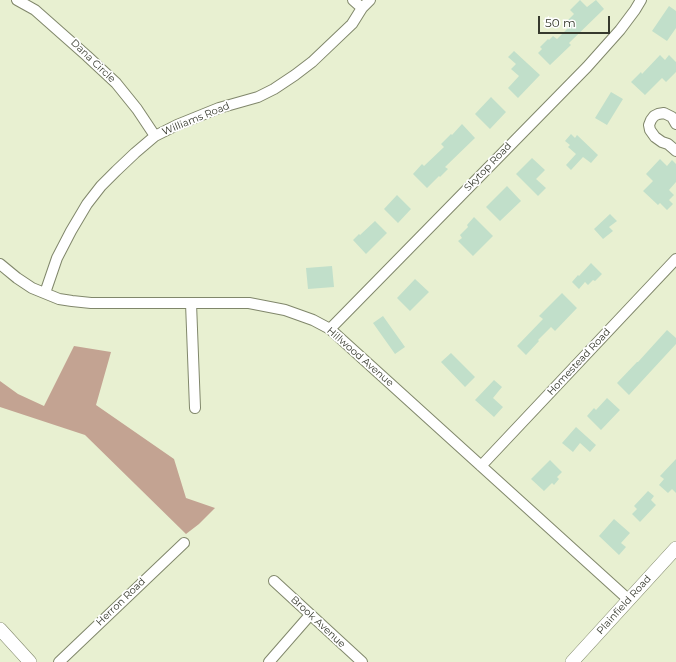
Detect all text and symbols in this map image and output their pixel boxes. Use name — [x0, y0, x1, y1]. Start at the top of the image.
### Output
scale bar — [540, 8, 612, 34]
text: 50 m — [545, 15, 576, 30]
street label: Dana Circle — [68, 37, 118, 85]
street label: Williams Road — [160, 100, 232, 138]
street label: Skytop Road — [462, 140, 514, 194]
street label: Hillwood Avenue — [324, 325, 396, 389]
street label: Homestead Road — [545, 326, 613, 398]
street label: Plainfield Road — [594, 573, 654, 637]
street label: Herron Road — [94, 576, 148, 628]
street label: Brook Avenue — [288, 594, 348, 650]

